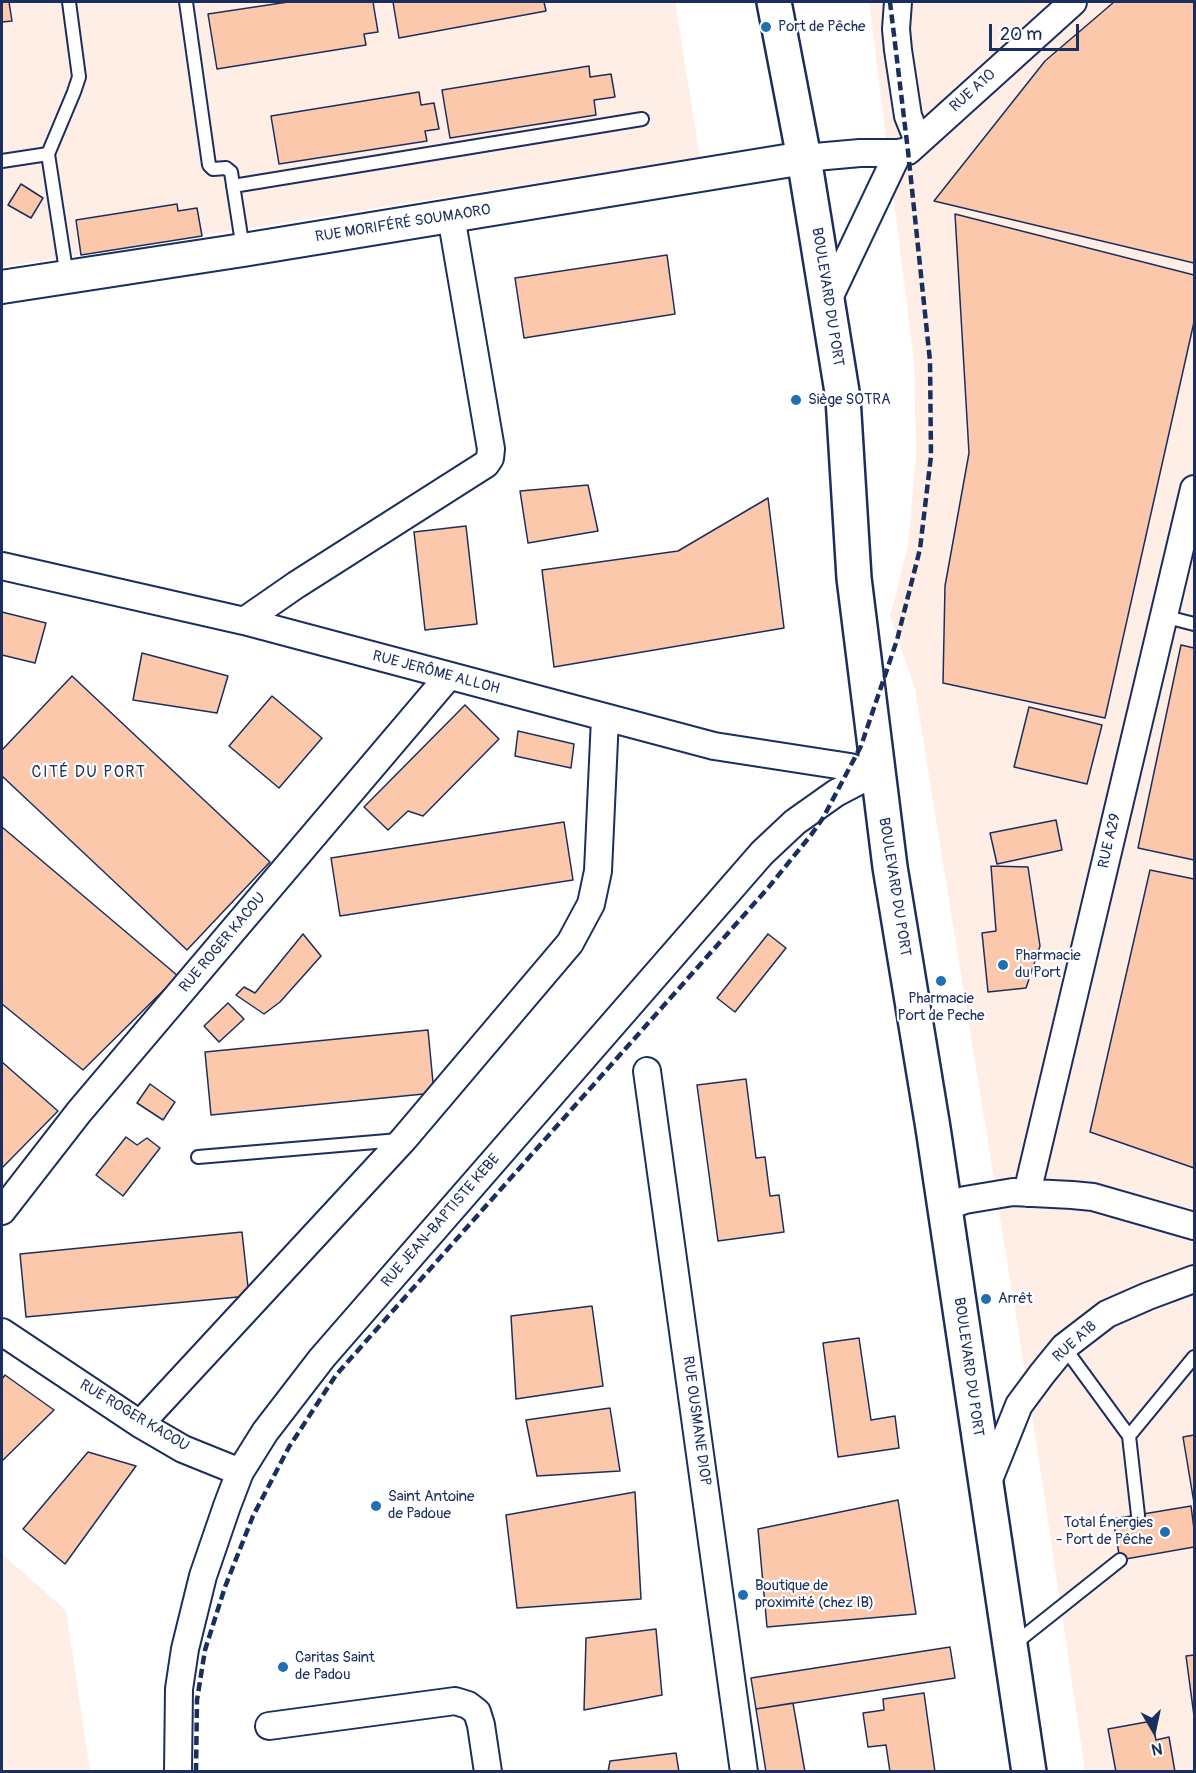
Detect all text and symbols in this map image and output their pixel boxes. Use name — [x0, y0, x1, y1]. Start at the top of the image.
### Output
scale bar — [992, 12, 1082, 50]
place label: Port de Pêche — [778, 18, 865, 36]
marker: Port de Pêche — [759, 20, 773, 34]
text: 20 m — [1000, 23, 1042, 46]
street label: RUE A10 — [946, 66, 1000, 116]
street label: RUE MORIFÉRÉ SOUMAORO — [314, 201, 492, 247]
street label: BOULEVARD DU PORT — [807, 226, 847, 368]
place label: Siège SOTRA — [808, 391, 891, 409]
marker: Siège SOTRA — [789, 393, 803, 407]
street label: RUE JERÔME ALLOH — [370, 647, 502, 699]
district label: CITÉ DU PORT — [32, 763, 146, 783]
street label: RUE A29 — [1095, 812, 1125, 870]
street label: BOULEVARD DU PORT — [874, 816, 914, 958]
street label: RUE ROGER KACOU — [176, 890, 270, 996]
place label: Pharmacie du Port — [1015, 947, 1081, 982]
marker: Pharmacie du Port — [996, 958, 1010, 972]
marker: Pharmacie Port de Peche — [934, 974, 948, 988]
place label: Pharmacie Port de Peche — [898, 990, 984, 1025]
street label: RUE JEAN-BAPTISTE KEBE — [378, 1150, 504, 1292]
place label: Arrêt — [998, 1290, 1032, 1308]
marker: Arrêt — [979, 1292, 993, 1306]
street label: BOULEVARD DU PORT — [949, 1296, 987, 1438]
street label: RUE A18 — [1049, 1318, 1101, 1366]
street label: RUE OUSMANE DIOP — [678, 1355, 714, 1487]
street label: RUE ROGER KACOU — [76, 1376, 192, 1456]
place label: Saint Antoine de Padoue — [388, 1488, 474, 1523]
marker: Saint Antoine de Padoue — [369, 1499, 383, 1513]
place label: Total Énergies - Port de Pêche — [1056, 1514, 1153, 1549]
marker: Total Énergies - Port de Pêche — [1158, 1525, 1172, 1539]
place label: Boutique de proximité (chez IB) — [755, 1577, 874, 1612]
marker: Boutique de proximité (chez IB) — [736, 1588, 750, 1602]
place label: Caritas Saint de Padou — [295, 1649, 375, 1684]
marker: Caritas Saint de Padou — [276, 1660, 290, 1674]
north arrow — [1124, 1701, 1184, 1761]
text: N — [1150, 1738, 1164, 1760]

